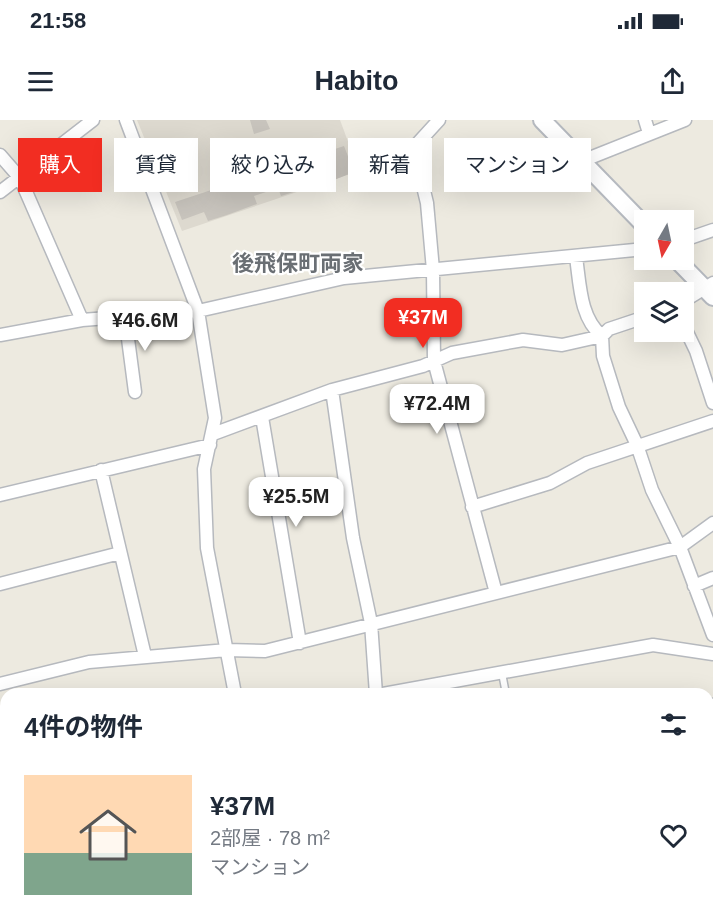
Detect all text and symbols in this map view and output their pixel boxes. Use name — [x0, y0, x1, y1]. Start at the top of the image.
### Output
text: 21:58 — [30, 8, 86, 33]
icon: menu — [24, 65, 57, 98]
icon: share — [656, 65, 689, 98]
text: Habito — [315, 66, 399, 96]
chip: 購入 — [18, 138, 102, 192]
chip: 賃貸 — [114, 138, 198, 192]
chip: 絞り込み — [210, 138, 336, 192]
chip: 新着 — [348, 138, 432, 192]
chip: マンション — [444, 138, 591, 192]
north arrow — [634, 210, 694, 270]
map controls — [634, 210, 694, 342]
district label: 後飛保町両家 — [232, 251, 364, 276]
button: layers — [634, 282, 694, 342]
pin: ¥37M — [387, 298, 459, 349]
pin: ¥46.6M — [96, 301, 194, 352]
text: ¥37M — [398, 306, 448, 328]
text: ¥46.6M — [112, 309, 178, 331]
pin: ¥72.4M — [388, 384, 486, 435]
text: ¥72.4M — [404, 392, 470, 414]
pin: ¥25.5M — [247, 477, 345, 528]
text: ¥25.5M — [263, 485, 329, 507]
icon: filters — [657, 708, 690, 741]
text: 4件の物件 — [24, 712, 142, 742]
text: ¥37M — [210, 791, 275, 821]
icon: home — [72, 799, 144, 871]
icon: heart — [657, 819, 690, 852]
text: 2部屋 · 78 m² — [210, 827, 330, 849]
text: マンション — [210, 856, 310, 878]

